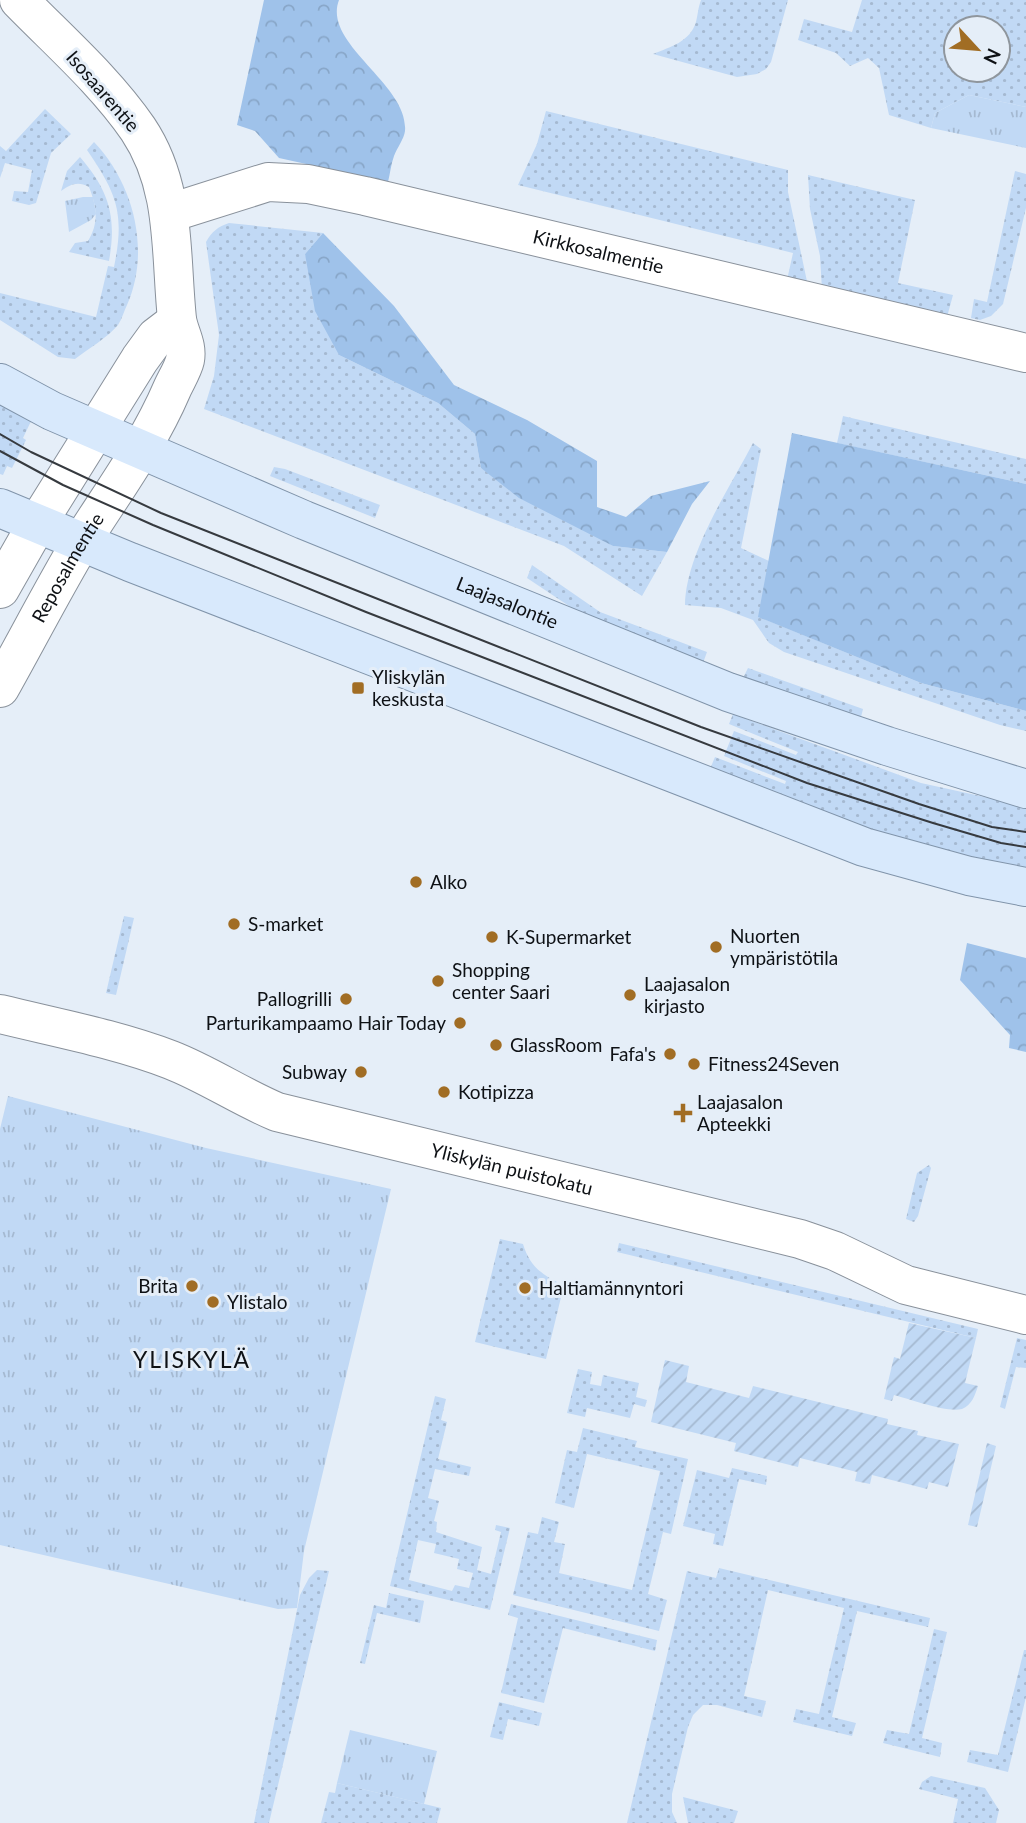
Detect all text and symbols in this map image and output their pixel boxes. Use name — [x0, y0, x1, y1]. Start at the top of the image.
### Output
north arrow — [942, 14, 1012, 84]
street label: Isosaarentie — [62, 45, 145, 136]
text: N — [979, 45, 1006, 68]
street label: Kirkkosalmentie — [531, 224, 666, 278]
street label: Reposalmentie — [26, 508, 108, 626]
street label: Laajasalontie — [453, 571, 562, 633]
place label: Yliskylän keskusta — [372, 665, 445, 710]
marker: Yliskylän keskusta — [350, 680, 366, 696]
place label: Alko — [430, 870, 467, 893]
marker: Alko — [408, 874, 424, 890]
place label: S-market — [248, 912, 323, 935]
marker: S-market — [226, 916, 242, 932]
place label: Nuorten ympäristötila — [730, 924, 838, 969]
place label: K-Supermarket — [506, 925, 631, 948]
marker: K-Supermarket — [484, 929, 500, 945]
marker: Nuorten ympäristötila — [708, 939, 724, 955]
place label: Shopping center Saari — [452, 958, 550, 1003]
place label: Laajasalon kirjasto — [644, 972, 730, 1017]
marker: Shopping center Saari — [430, 973, 446, 989]
place label: Pallogrilli — [257, 987, 332, 1010]
marker: Laajasalon kirjasto — [622, 987, 638, 1003]
marker: Pallogrilli — [338, 991, 354, 1007]
place label: Parturikampaamo Hair Today — [206, 1011, 446, 1034]
marker: Parturikampaamo Hair Today — [452, 1015, 468, 1031]
place label: GlassRoom — [510, 1033, 602, 1056]
marker: GlassRoom — [488, 1037, 504, 1053]
place label: Fafa's — [610, 1042, 656, 1065]
marker: Fafa's — [662, 1046, 678, 1062]
place label: Fitness24Seven — [708, 1052, 839, 1075]
marker: Fitness24Seven — [686, 1056, 702, 1072]
place label: Subway — [282, 1060, 347, 1083]
marker: Subway — [353, 1064, 369, 1080]
place label: Kotipizza — [458, 1080, 534, 1103]
marker: Kotipizza — [436, 1084, 452, 1100]
place label: Laajasalon Apteekki — [697, 1090, 783, 1135]
marker: Laajasalon Apteekki — [675, 1105, 691, 1121]
street label: Yliskylän puistokatu — [429, 1138, 595, 1199]
place label: Brita — [138, 1274, 178, 1297]
place label: Haltiamännyntori — [539, 1276, 684, 1299]
marker: Brita — [184, 1278, 200, 1294]
marker: Haltiamännyntori — [517, 1280, 533, 1296]
place label: Ylistalo — [227, 1290, 288, 1313]
marker: Ylistalo — [205, 1294, 221, 1310]
district label: YLISKYLÄ — [133, 1345, 251, 1373]

